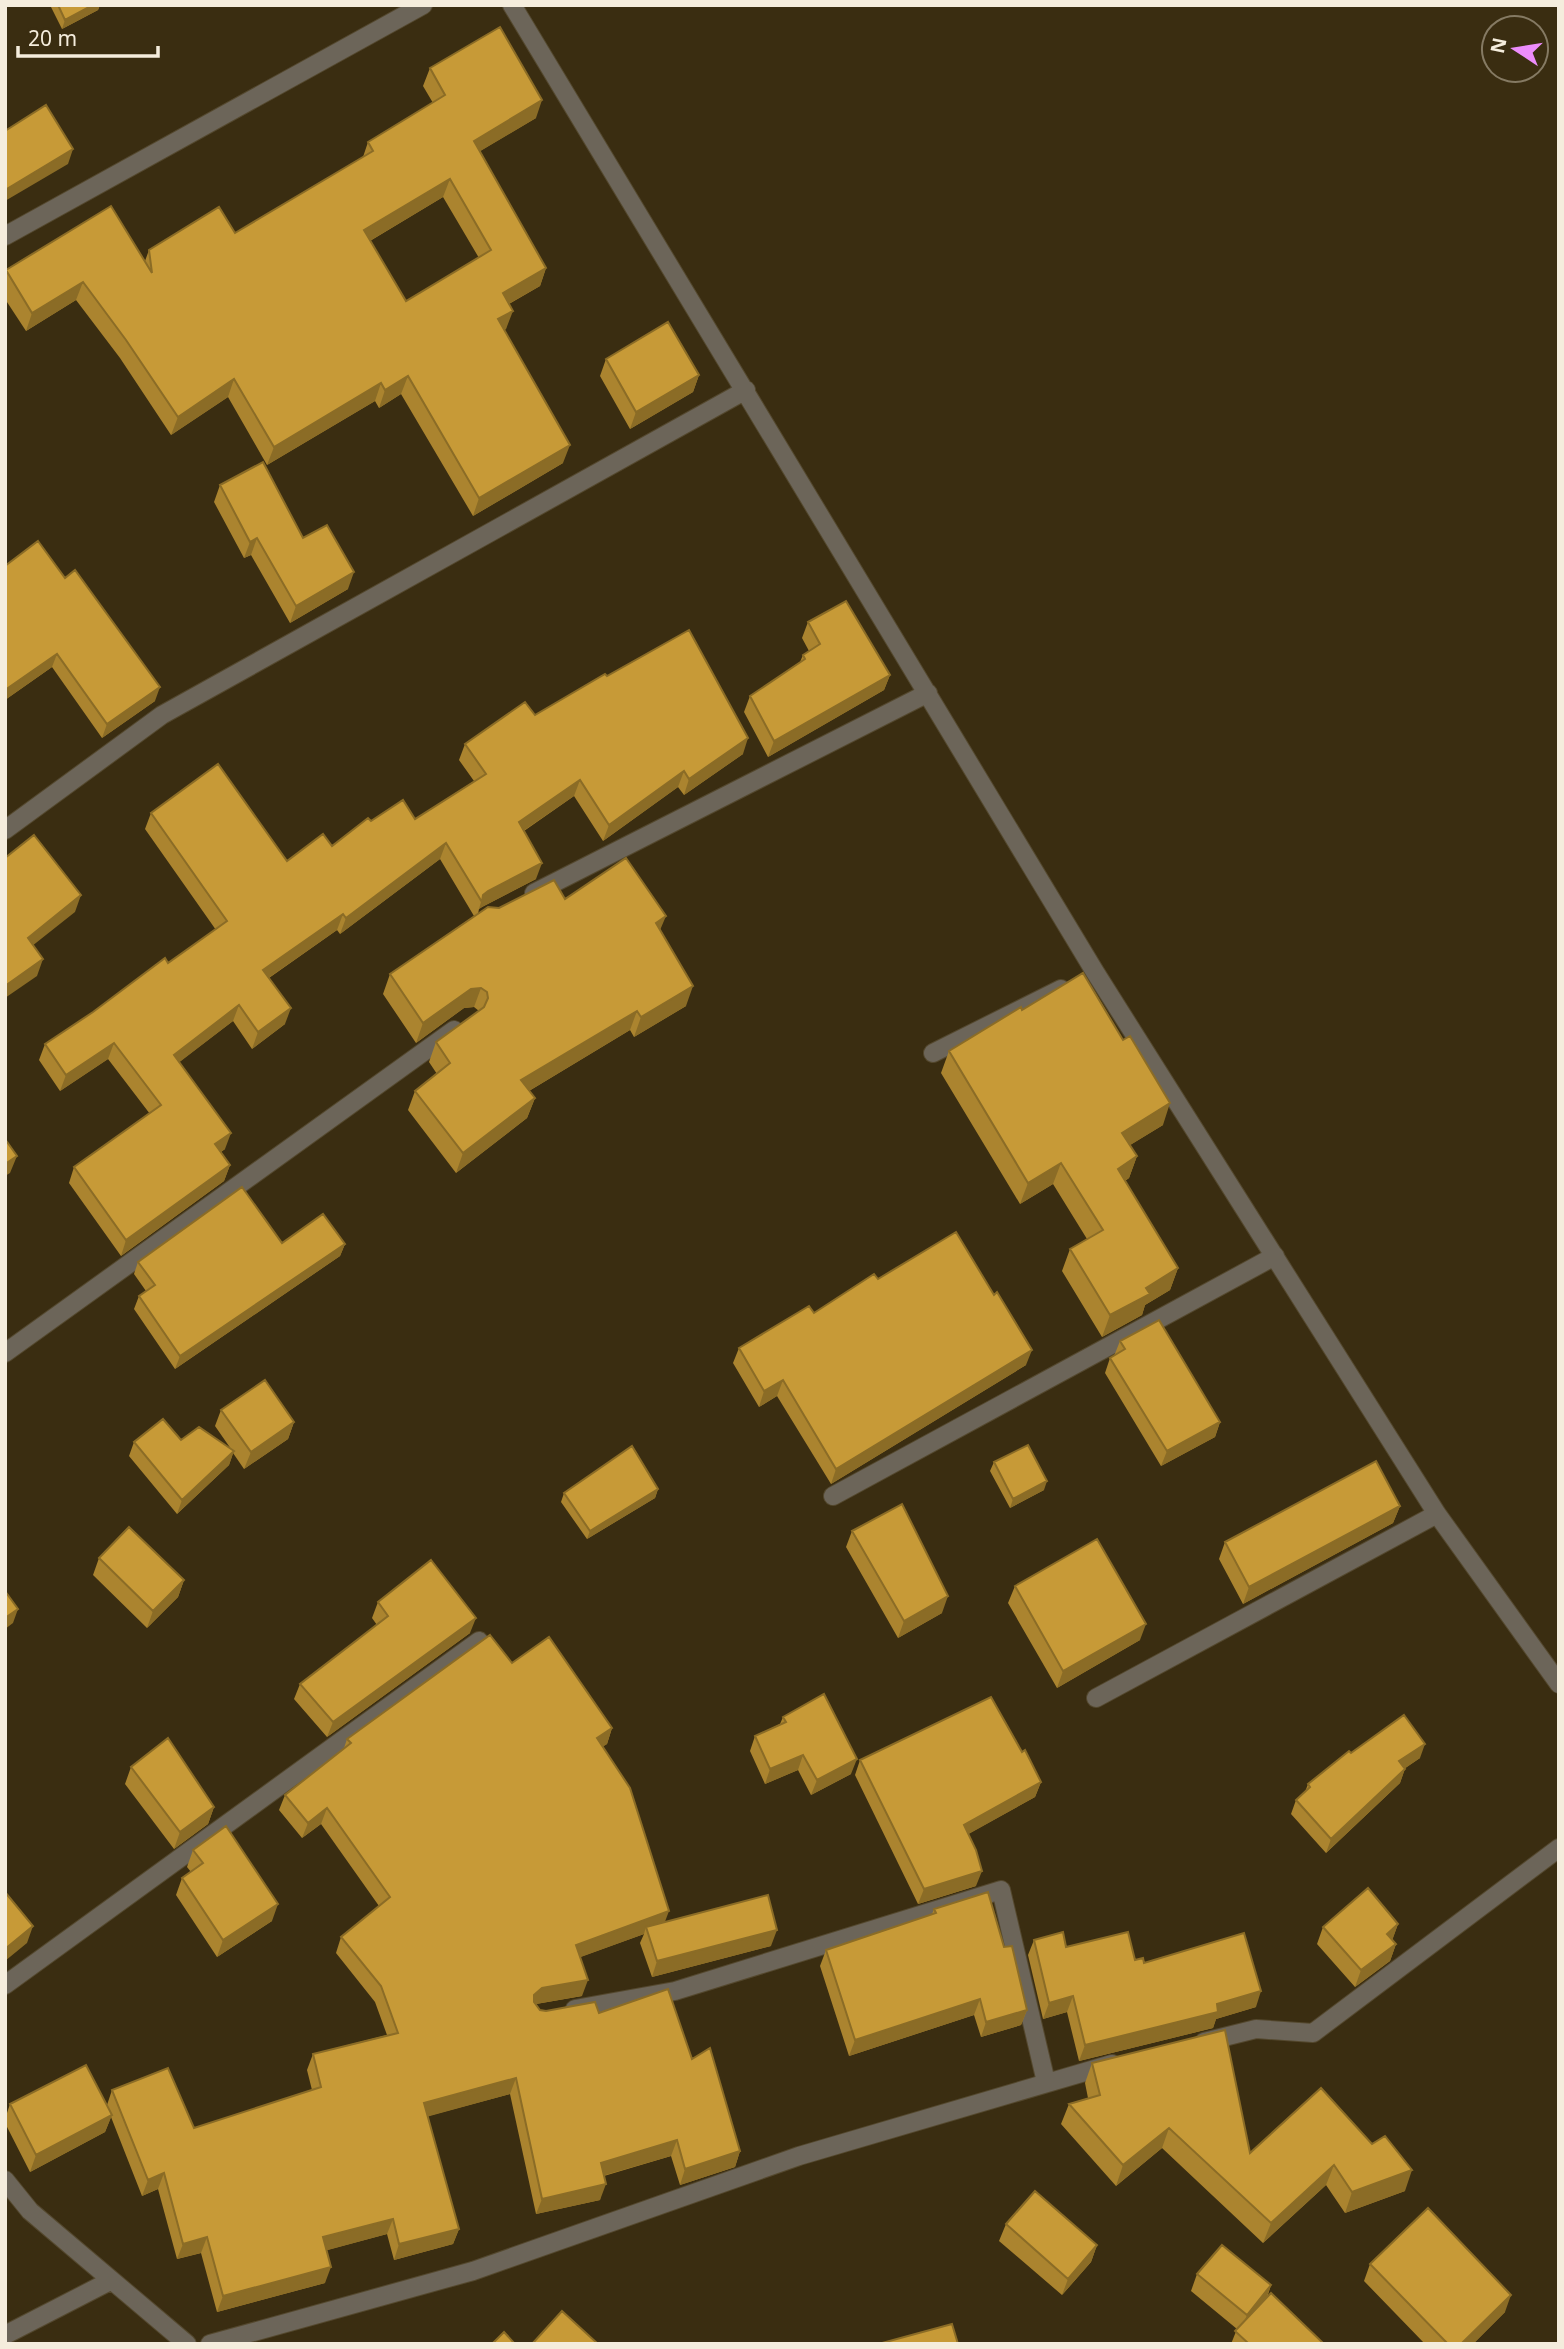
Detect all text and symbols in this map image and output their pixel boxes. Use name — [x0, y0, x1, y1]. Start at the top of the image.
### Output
scale bar — [18, 14, 158, 58]
north arrow — [1480, 14, 1550, 84]
text: 20 m — [28, 24, 77, 52]
text: N — [1484, 35, 1513, 56]

